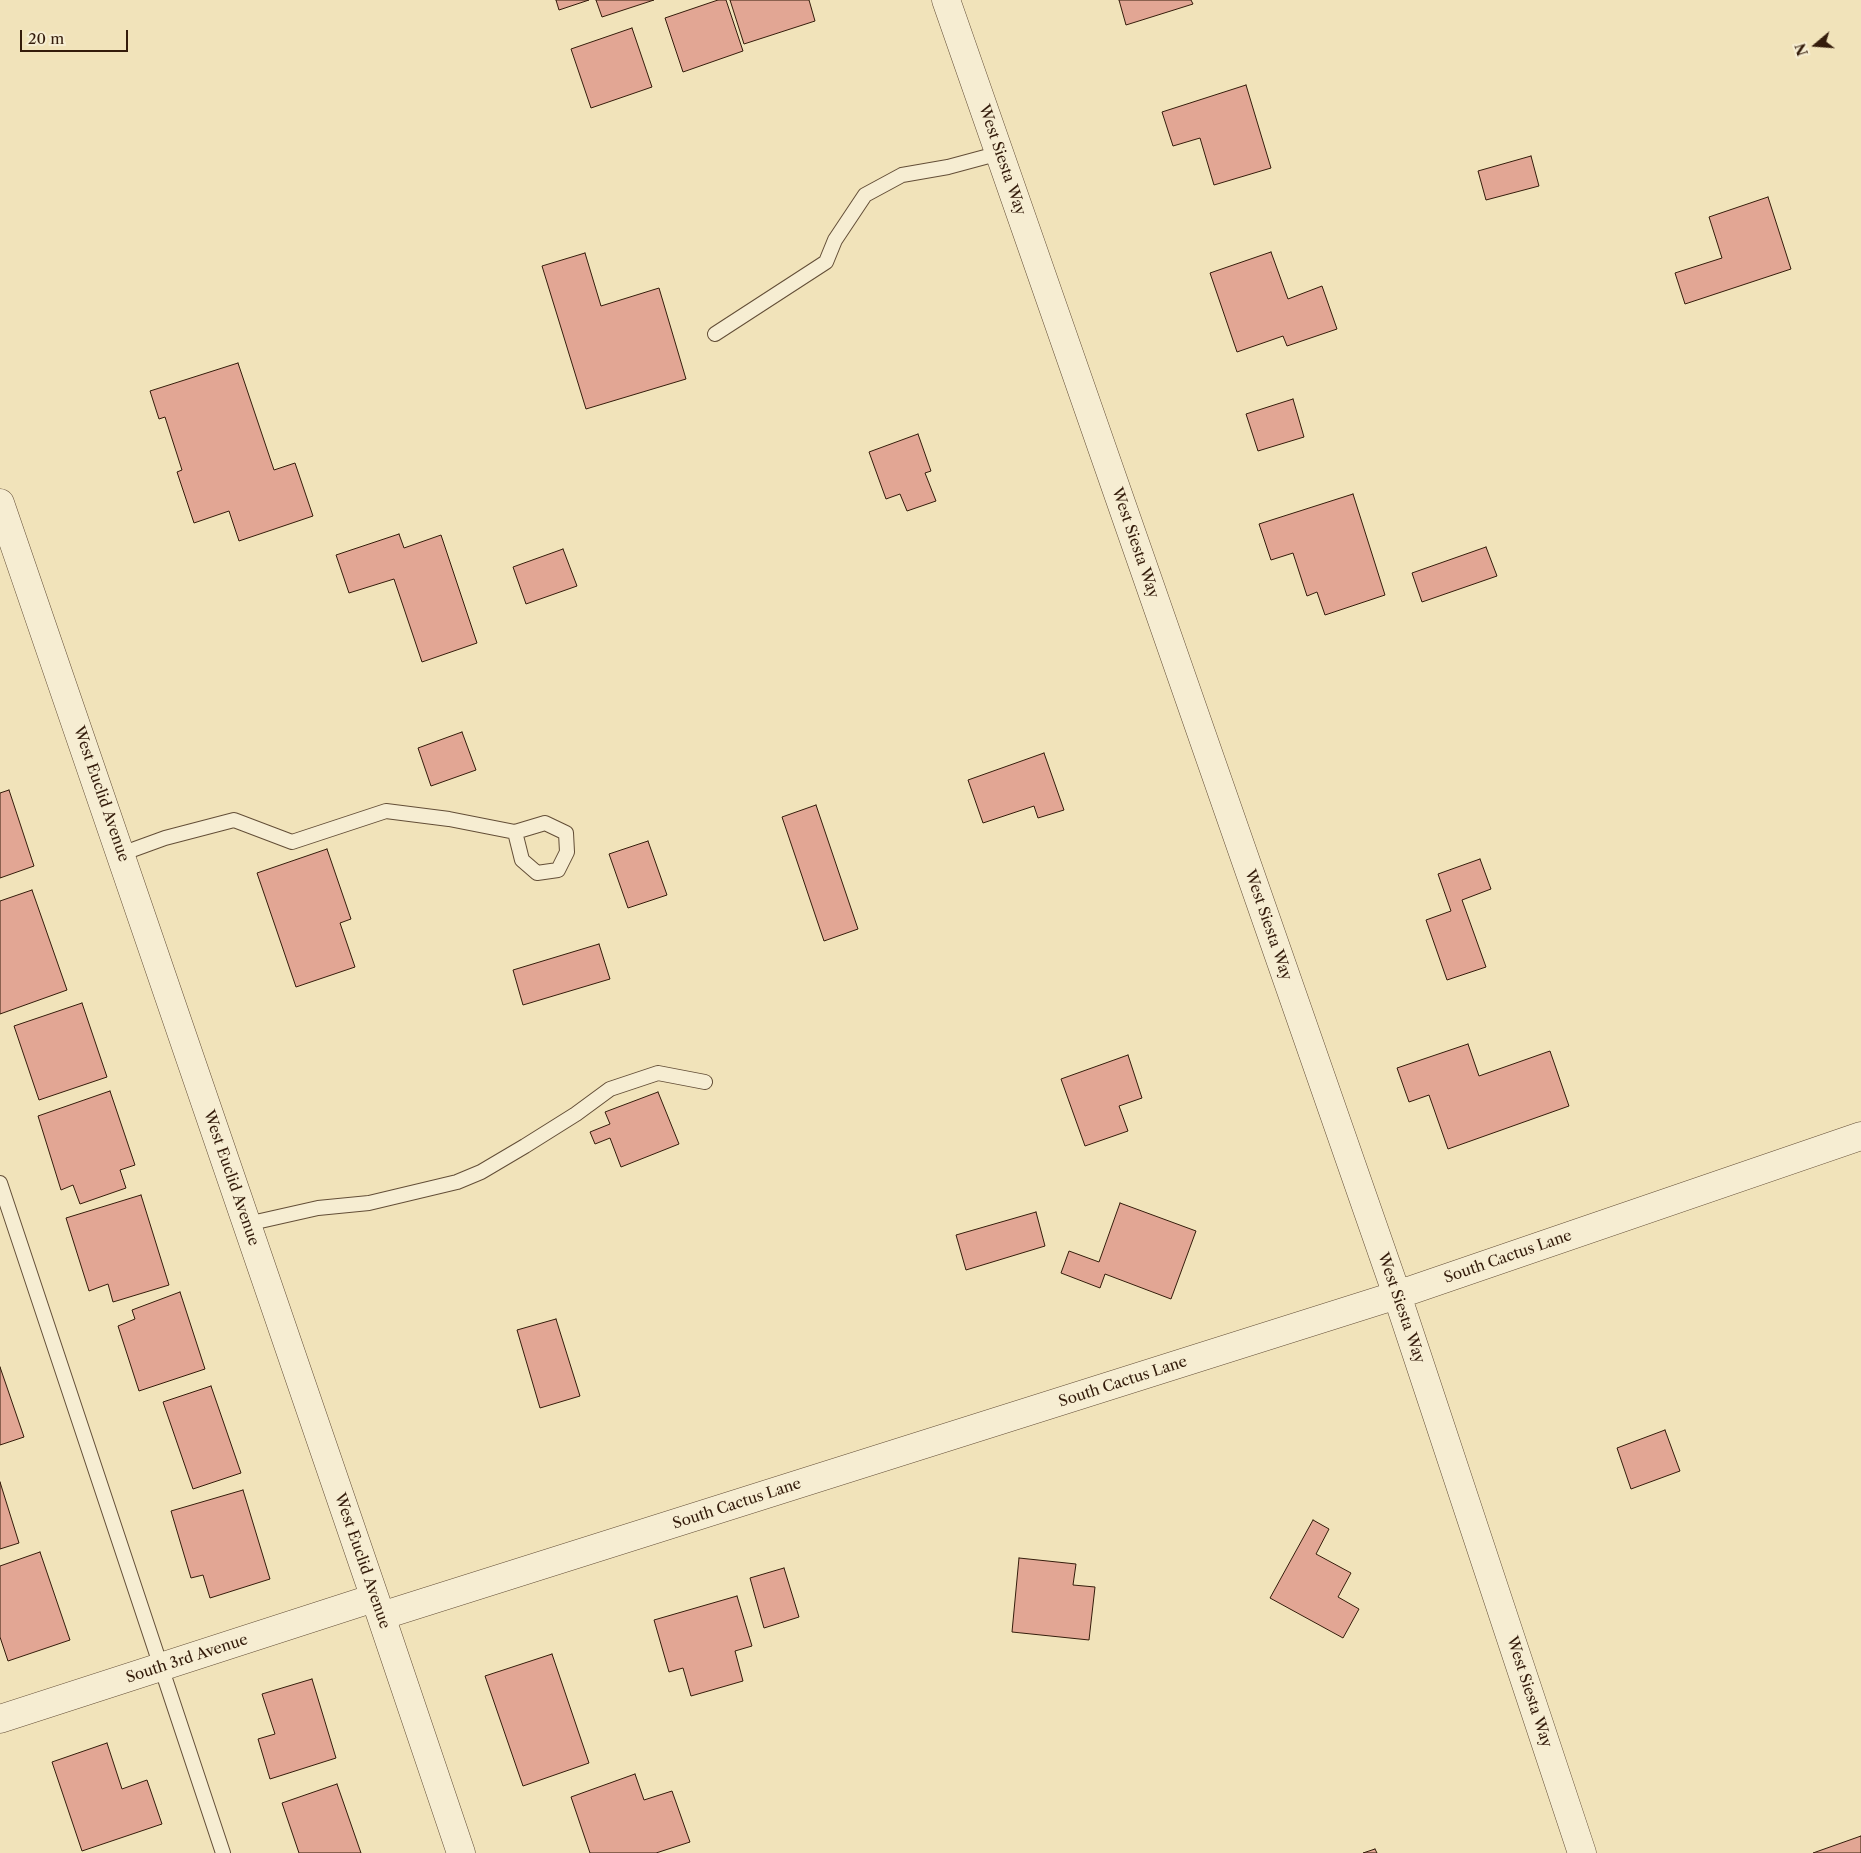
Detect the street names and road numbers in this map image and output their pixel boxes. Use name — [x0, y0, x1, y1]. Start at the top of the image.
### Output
street label: West Siesta Way — [975, 102, 1029, 218]
street label: West Siesta Way — [1108, 485, 1162, 601]
street label: West Euclid Avenue — [69, 724, 133, 864]
street label: West Siesta Way — [1241, 867, 1295, 983]
street label: West Euclid Avenue — [199, 1108, 263, 1248]
street label: South Cactus Lane — [1442, 1227, 1574, 1287]
street label: West Siesta Way — [1374, 1250, 1428, 1366]
street label: South Cactus Lane — [1056, 1353, 1190, 1411]
street label: South Cactus Lane — [670, 1475, 804, 1533]
street label: West Euclid Avenue — [330, 1491, 394, 1631]
street label: South 3rd Avenue — [124, 1631, 250, 1687]
street label: West Siesta Way — [1503, 1634, 1555, 1750]

